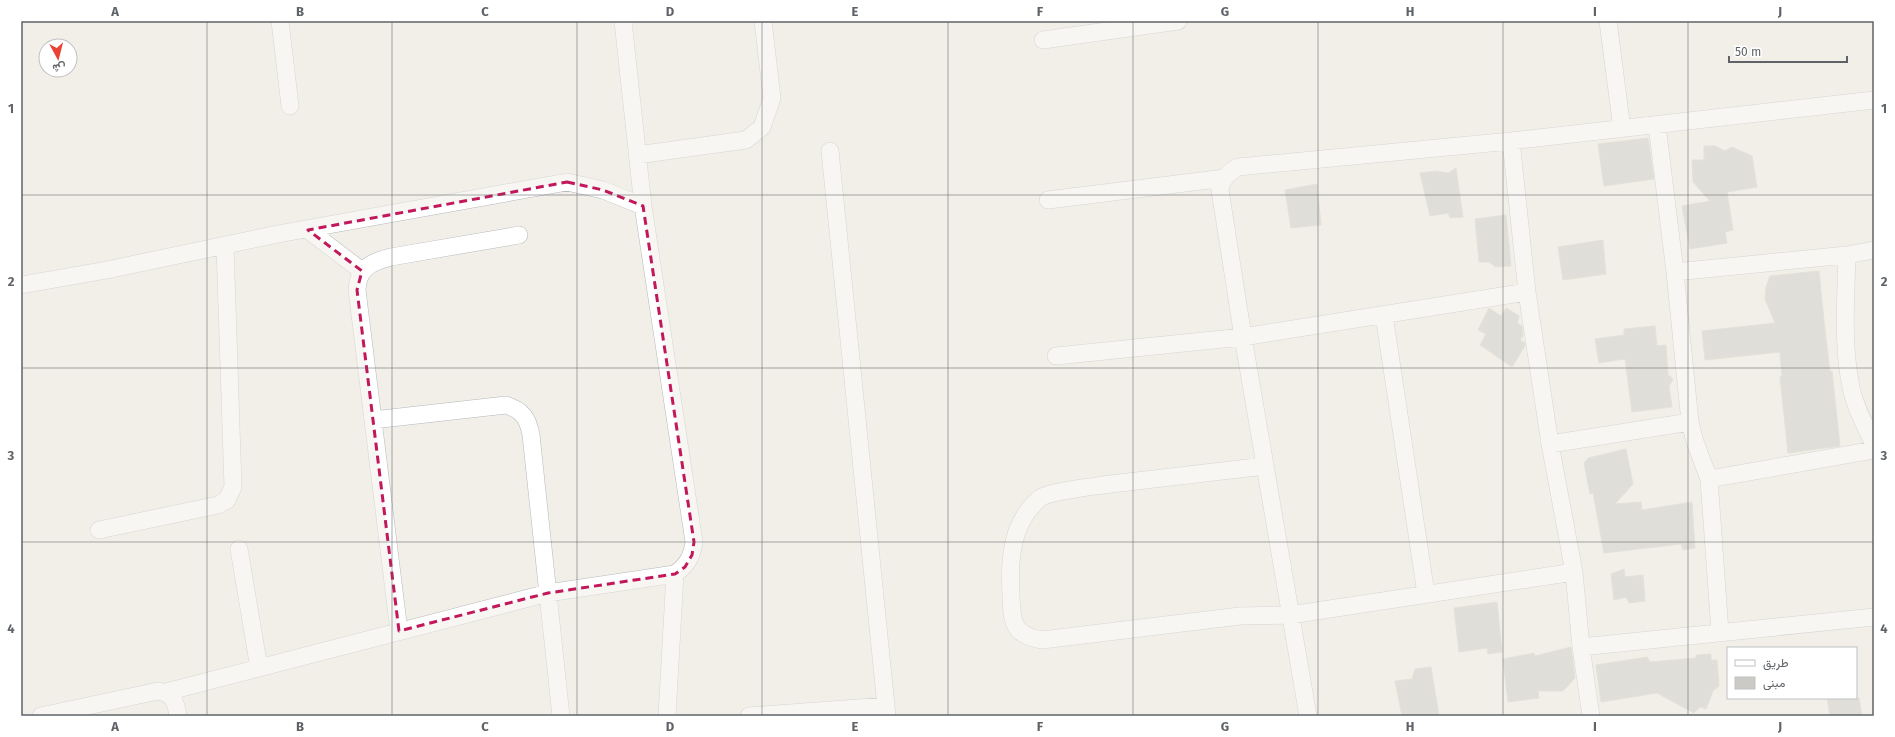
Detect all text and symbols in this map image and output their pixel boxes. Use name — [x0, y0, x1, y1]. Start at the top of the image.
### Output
text: A — [110, 4, 119, 19]
text: B — [296, 4, 304, 19]
text: C — [481, 4, 489, 19]
text: D — [666, 4, 675, 19]
text: E — [852, 4, 859, 19]
text: F — [1037, 4, 1044, 19]
text: G — [1221, 4, 1229, 19]
text: H — [1406, 4, 1414, 19]
text: I — [1593, 4, 1597, 19]
text: J — [1777, 4, 1782, 19]
north arrow — [38, 38, 78, 78]
scale bar — [1729, 38, 1847, 64]
text: 50 m — [1735, 45, 1761, 59]
text: ش — [52, 60, 67, 75]
text: 1 — [8, 101, 14, 116]
text: 1 — [1881, 101, 1887, 116]
text: 2 — [8, 274, 15, 289]
text: 2 — [1881, 274, 1888, 289]
text: 3 — [7, 448, 15, 463]
text: 3 — [1880, 448, 1888, 463]
text: 4 — [7, 621, 15, 636]
text: 4 — [1880, 621, 1888, 636]
legend — [1727, 647, 1857, 699]
text: طريق — [1763, 656, 1789, 671]
text: مبنى — [1763, 676, 1785, 691]
text: A — [110, 719, 119, 734]
text: B — [296, 719, 304, 734]
text: C — [481, 719, 489, 734]
text: D — [666, 719, 675, 734]
text: E — [852, 719, 859, 734]
text: F — [1037, 719, 1044, 734]
text: G — [1221, 719, 1229, 734]
text: H — [1406, 719, 1414, 734]
text: I — [1593, 719, 1597, 734]
text: J — [1777, 719, 1782, 734]

